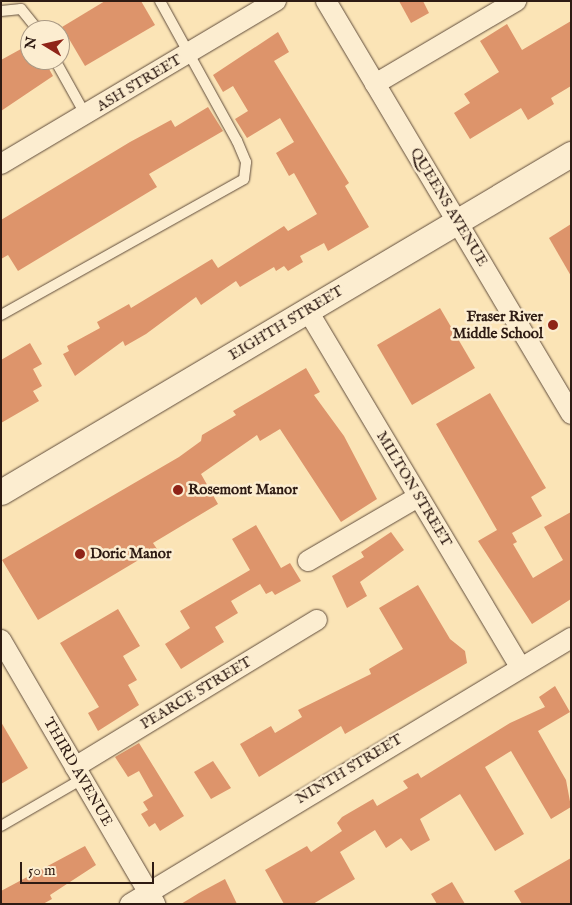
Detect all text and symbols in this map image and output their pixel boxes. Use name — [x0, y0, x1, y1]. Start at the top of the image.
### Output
north arrow — [20, 20, 70, 70]
text: N — [21, 35, 41, 50]
street label: ASH STREET — [93, 51, 185, 115]
street label: QUEENS AVENUE — [406, 144, 492, 270]
street label: EIGHTH STREET — [226, 282, 346, 364]
place label: Fraser River Middle School — [452, 307, 543, 342]
marker: Fraser River Middle School — [547, 319, 559, 331]
street label: MILTON STREET — [372, 428, 456, 550]
place label: Rosemont Manor — [188, 481, 298, 499]
marker: Rosemont Manor — [172, 484, 184, 496]
place label: Doric Manor — [90, 545, 171, 563]
marker: Doric Manor — [74, 548, 86, 560]
street label: PEARCE STREET — [137, 653, 255, 733]
street label: THIRD AVENUE — [40, 714, 116, 830]
street label: NINTH STREET — [292, 730, 406, 808]
scale bar — [22, 852, 156, 884]
text: 50 m — [28, 861, 56, 880]

